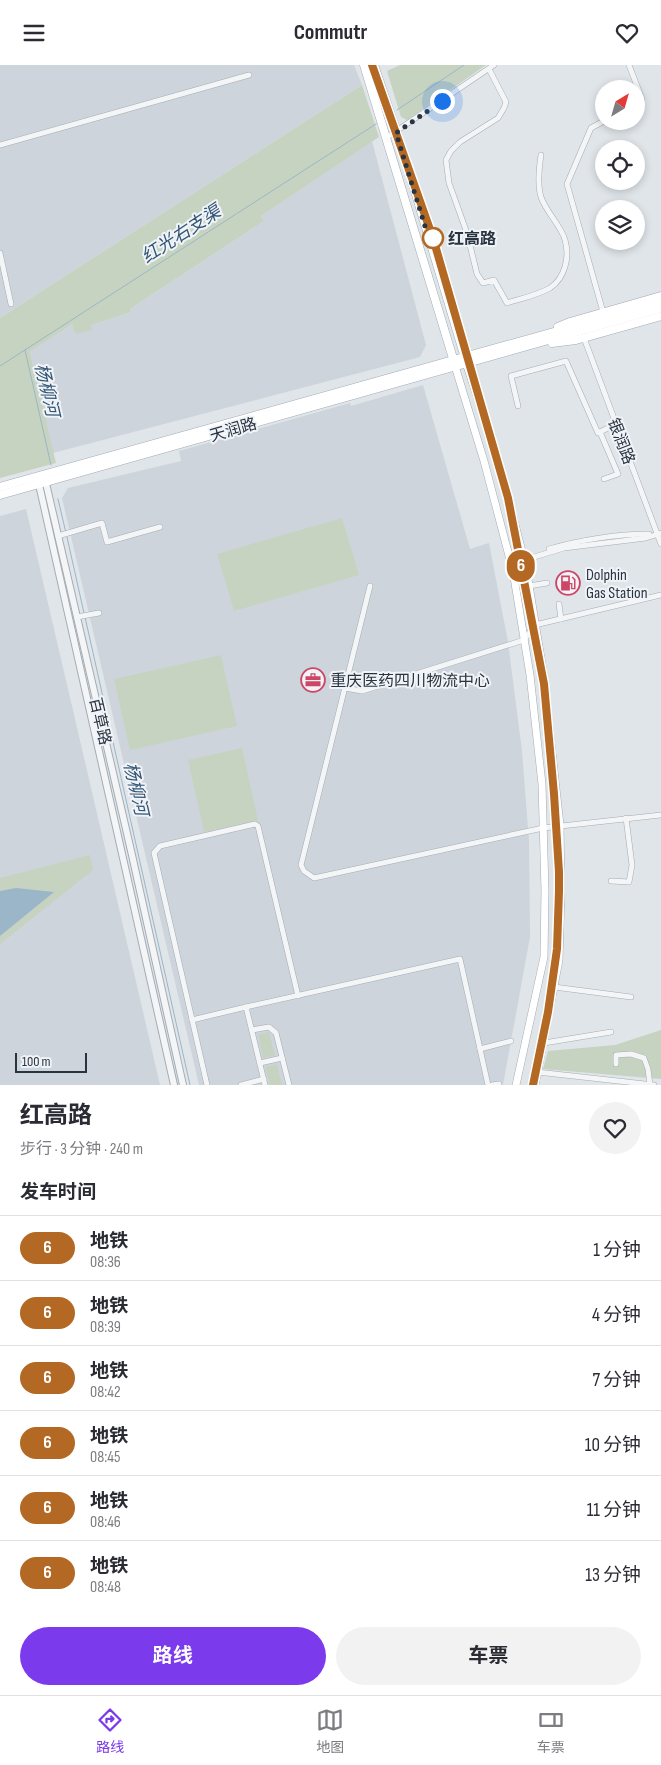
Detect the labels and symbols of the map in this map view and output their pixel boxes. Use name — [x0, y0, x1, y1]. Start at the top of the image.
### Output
north arrow — [595, 80, 645, 130]
your location — [430, 89, 455, 114]
water label: 红光右支渠 — [138, 199, 227, 268]
marker: 红高路 — [422, 227, 444, 249]
place label: 红高路 — [448, 230, 496, 249]
water label: 杨柳河 — [30, 361, 63, 422]
street label: 天润路 — [208, 415, 259, 446]
street label: 银润路 — [603, 416, 638, 467]
line badge: 6 — [505, 550, 537, 582]
place label: Dolphin Gas Station — [586, 566, 648, 603]
fuel station icon: Dolphin Gas Station — [555, 570, 581, 596]
office icon: 重庆医药四川物流中心 — [300, 667, 326, 693]
place label: 重庆医药四川物流中心 — [330, 672, 490, 691]
street label: 百草路 — [85, 696, 114, 747]
water label: 杨柳河 — [119, 760, 152, 821]
scale bar — [15, 1050, 88, 1073]

